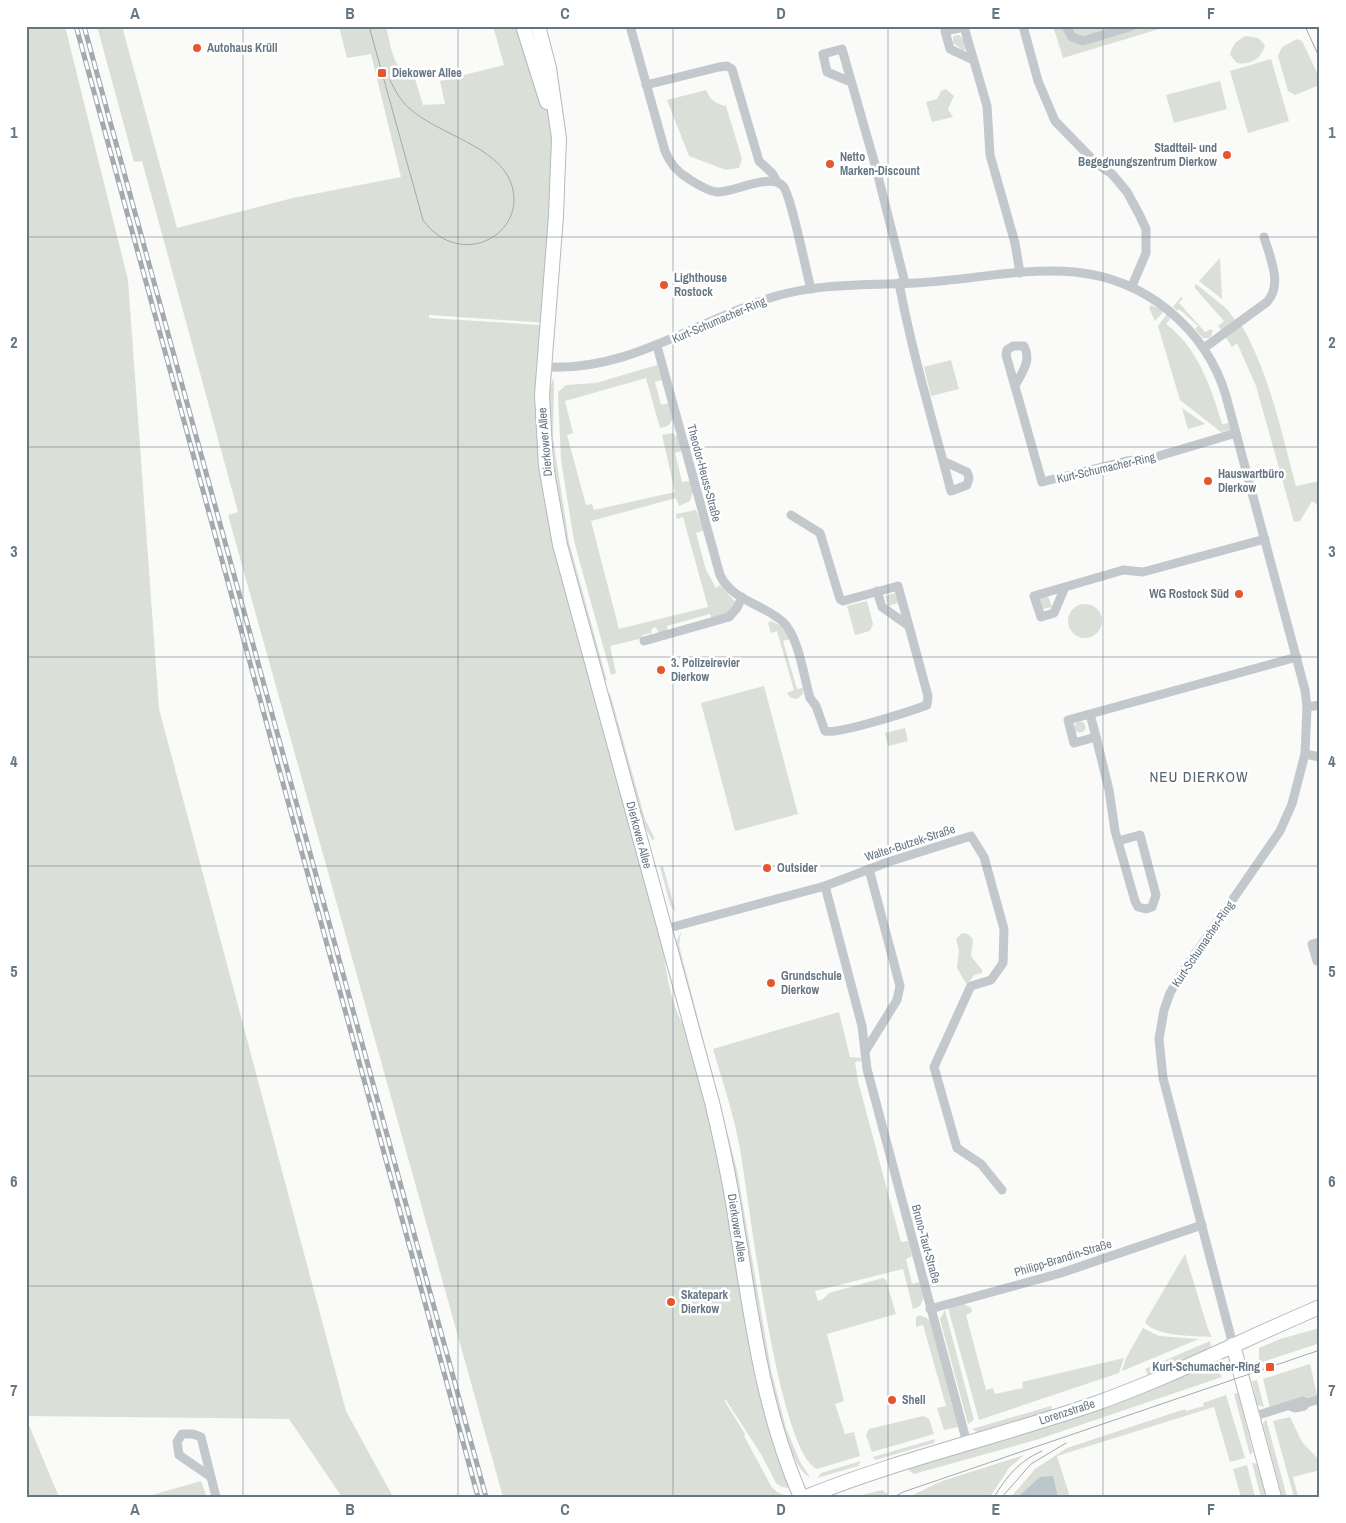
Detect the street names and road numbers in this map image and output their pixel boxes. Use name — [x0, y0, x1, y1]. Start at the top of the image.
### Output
street label: Kurt-Schumacher-Ring — [670, 293, 769, 347]
street label: Dierkower Allee — [534, 407, 556, 477]
street label: Theodor-Heuss-Straße — [683, 422, 725, 524]
street label: Kurt-Schumacher-Ring — [1055, 449, 1157, 487]
street label: Dierkower Allee — [622, 800, 656, 870]
street label: Walter-Butzek-Straße — [863, 821, 957, 865]
street label: Kurt-Schumacher-Ring — [1168, 897, 1238, 990]
street label: Dierkower Allee — [724, 1193, 750, 1263]
street label: Bruno-Taut-Straße — [908, 1203, 944, 1285]
street label: Philipp-Brandin-Straße — [1012, 1236, 1114, 1280]
street label: Lorenzstraße — [1037, 1395, 1097, 1429]

